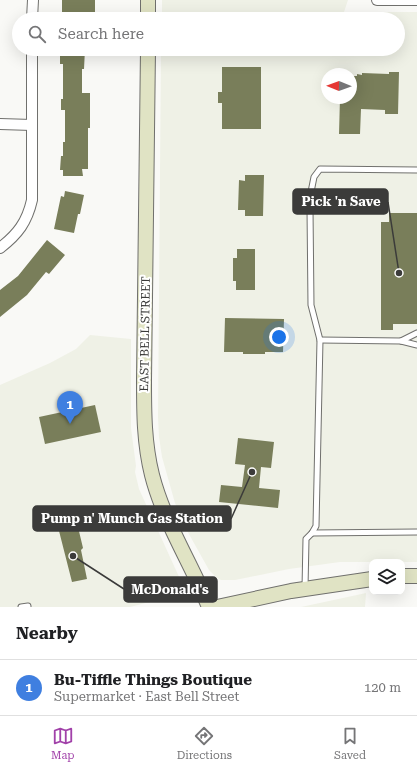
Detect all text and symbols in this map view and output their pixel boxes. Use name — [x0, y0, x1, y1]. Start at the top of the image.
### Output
search box — [12, 12, 405, 56]
icon: search — [26, 23, 48, 45]
text: Search here — [58, 25, 144, 43]
north arrow — [321, 68, 357, 104]
callout: Pick 'n Save — [293, 189, 388, 214]
text: Pick 'n Save — [301, 194, 381, 209]
street label: EAST BELL STREET — [137, 276, 153, 392]
your location — [269, 327, 289, 347]
pin: 1 — [57, 391, 83, 424]
callout: Pump n' Munch Gas Station — [33, 506, 231, 531]
text: Pump n' Munch Gas Station — [41, 511, 223, 526]
map controls — [369, 559, 405, 595]
button: layers — [369, 559, 405, 595]
callout: McDonald's — [124, 577, 217, 602]
text: McDonald's — [131, 582, 209, 597]
text: Nearby — [16, 623, 78, 643]
text: Bu-Tiffle Things Boutique — [54, 671, 252, 689]
text: 1 — [25, 680, 33, 695]
text: 120 m — [364, 680, 401, 695]
text: Supermarket · East Bell Street — [54, 689, 239, 704]
tab: Map — [51, 725, 75, 762]
tab: Directions — [177, 725, 232, 762]
tab: Saved — [334, 725, 366, 762]

